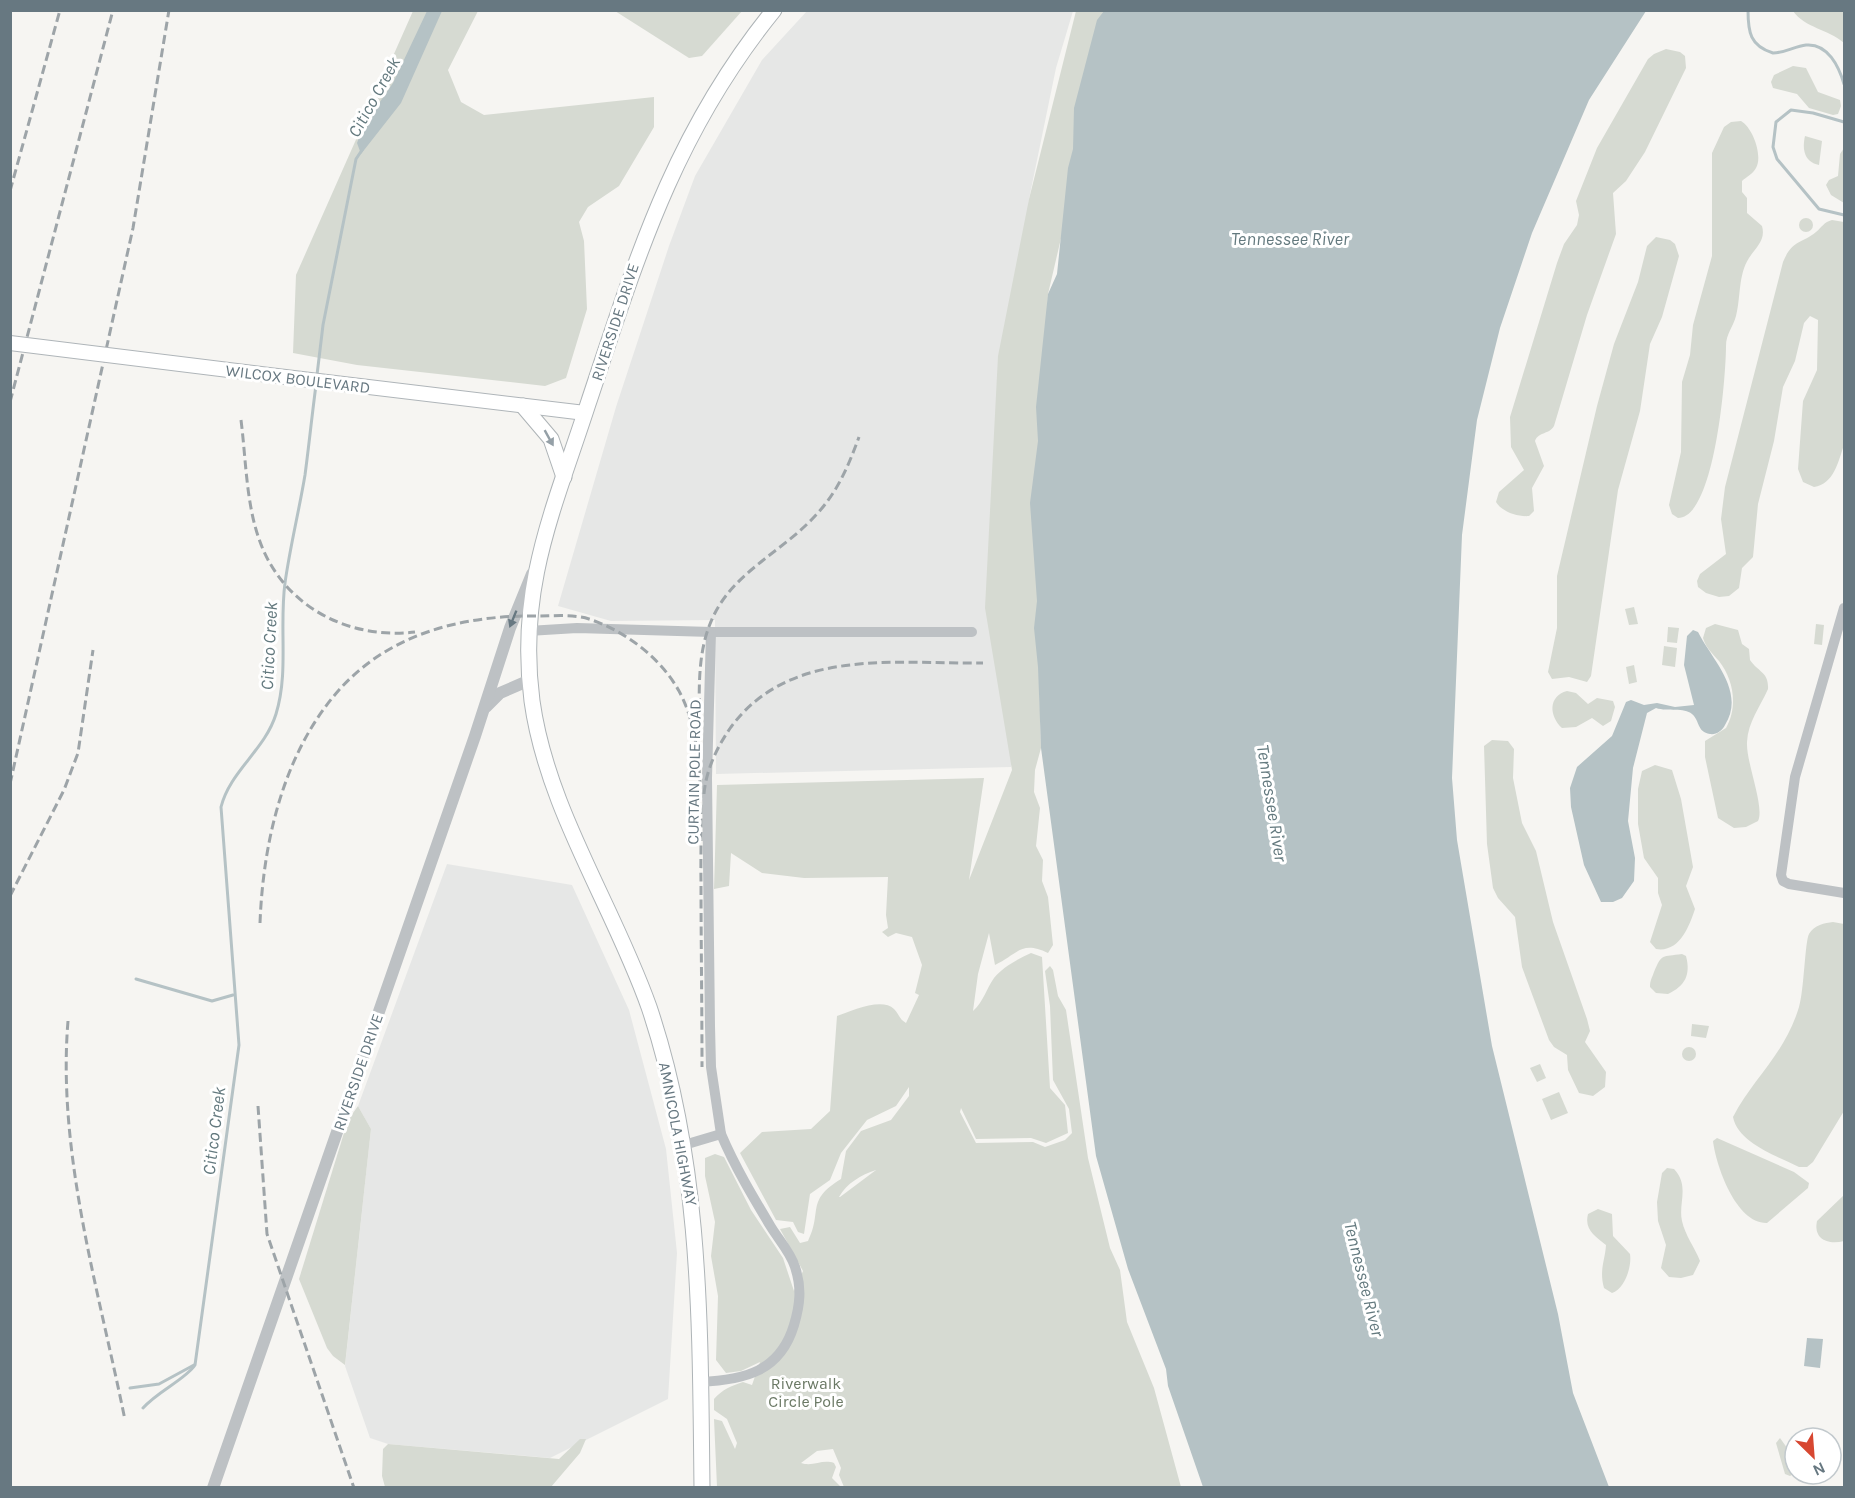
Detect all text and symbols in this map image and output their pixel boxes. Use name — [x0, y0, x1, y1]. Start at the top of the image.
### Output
water label: Citico Creek — [343, 52, 406, 141]
water label: Tennessee River — [1231, 228, 1350, 250]
street label: RIVERSIDE DRIVE — [587, 261, 643, 383]
street label: WILCOX BOULEVARD — [225, 361, 371, 397]
one-way arrow — [544, 430, 554, 447]
water label: Citico Creek — [256, 600, 282, 691]
one-way arrow — [508, 610, 517, 628]
street label: CURTAIN POLE ROAD — [683, 699, 705, 845]
water label: Tennessee River — [1252, 743, 1292, 864]
street label: RIVERSIDE DRIVE — [329, 1011, 387, 1133]
street label: AMNICOLA HIGHWAY — [655, 1060, 701, 1208]
water label: Citico Creek — [198, 1085, 230, 1176]
water label: Tennessee River — [1339, 1219, 1389, 1340]
park label: Riverwalk Circle Pole — [768, 1374, 844, 1411]
north arrow — [1783, 1426, 1843, 1486]
text: N — [1810, 1458, 1828, 1480]

